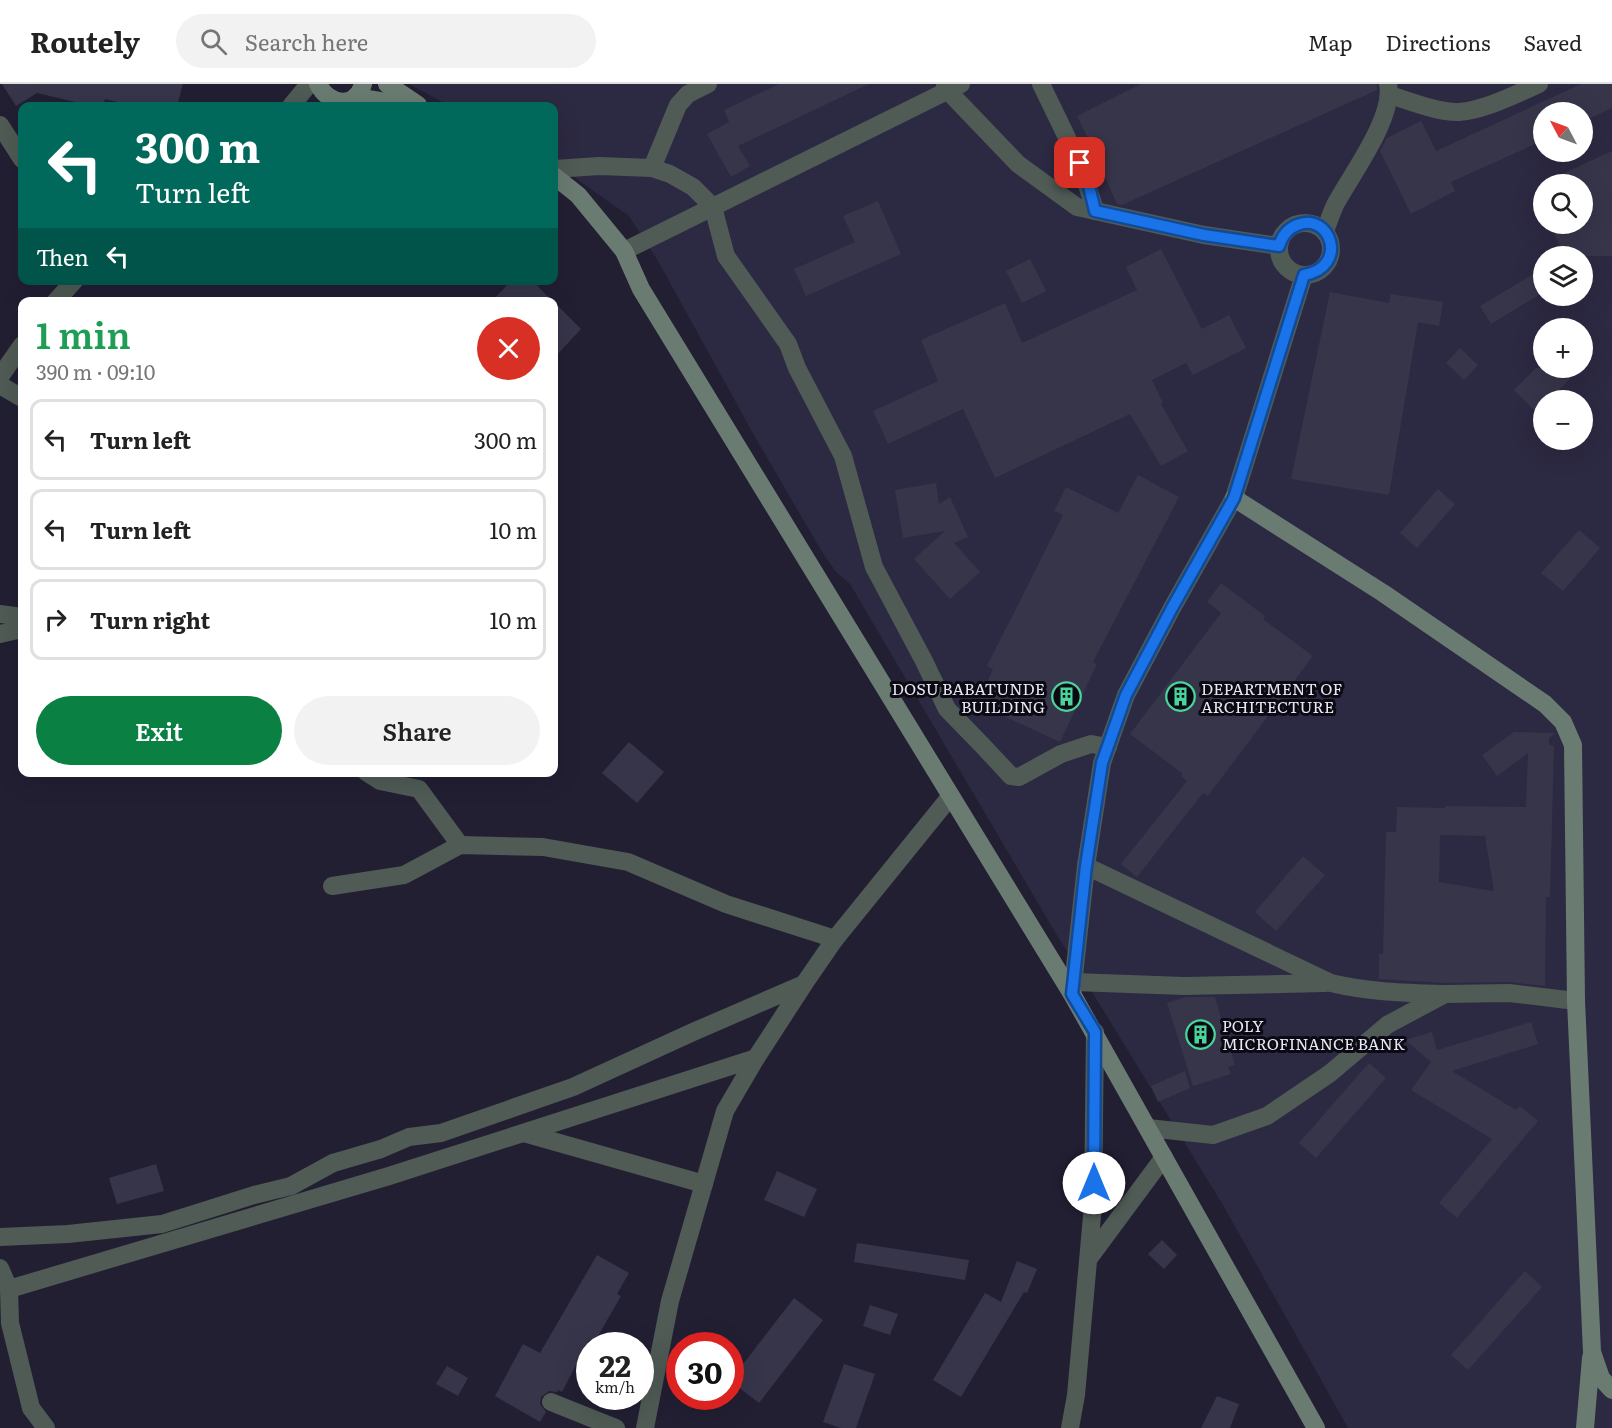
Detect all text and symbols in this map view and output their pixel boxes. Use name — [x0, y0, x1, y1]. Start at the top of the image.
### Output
search box — [176, 14, 596, 68]
text: Routely — [30, 20, 140, 62]
icon: search — [197, 25, 230, 58]
text: Search here — [245, 25, 368, 58]
text: Map — [1308, 26, 1353, 57]
text: Directions — [1386, 26, 1491, 57]
text: Saved — [1524, 26, 1582, 57]
north arrow — [1533, 102, 1593, 162]
map controls — [1533, 102, 1593, 450]
text: 300 m — [135, 114, 260, 176]
icon: left — [36, 126, 114, 204]
pin — [1054, 137, 1105, 188]
icon: arrive — [1063, 146, 1096, 179]
text: Turn left — [135, 171, 250, 211]
button: search — [1533, 174, 1593, 234]
text: Then — [36, 240, 89, 273]
icon: left — [101, 240, 134, 273]
button: layers — [1533, 246, 1593, 306]
text: 1 min — [36, 307, 131, 360]
button: close — [477, 317, 540, 380]
button: + — [1533, 318, 1593, 378]
text: 390 m · 09:10 — [36, 356, 155, 386]
button: − — [1533, 390, 1593, 450]
icon: left — [39, 423, 72, 456]
text: Turn left — [90, 423, 191, 456]
text: 300 m — [474, 423, 537, 456]
icon: left — [39, 513, 72, 546]
text: Turn left — [90, 513, 191, 546]
text: 10 m — [490, 513, 537, 546]
icon: right — [39, 603, 72, 636]
text: Turn right — [90, 603, 210, 636]
text: 10 m — [490, 603, 537, 636]
place label: DOSU BABATUNDE BUILDING — [892, 676, 1045, 718]
place label: DEPARTMENT OF ARCHITECTURE — [1201, 676, 1343, 718]
building icon: DOSU BABATUNDE BUILDING — [1050, 681, 1082, 713]
building icon: DEPARTMENT OF ARCHITECTURE — [1164, 681, 1196, 713]
button: Exit — [36, 696, 282, 765]
button: Share — [294, 696, 540, 765]
place label: POLY MICROFINANCE BANK — [1222, 1013, 1405, 1055]
building icon: POLY MICROFINANCE BANK — [1185, 1018, 1217, 1050]
position arrow — [1062, 1151, 1126, 1215]
speed limit sign: 30 — [666, 1332, 744, 1410]
text: 22 — [599, 1342, 631, 1386]
text: km/h — [595, 1375, 635, 1398]

